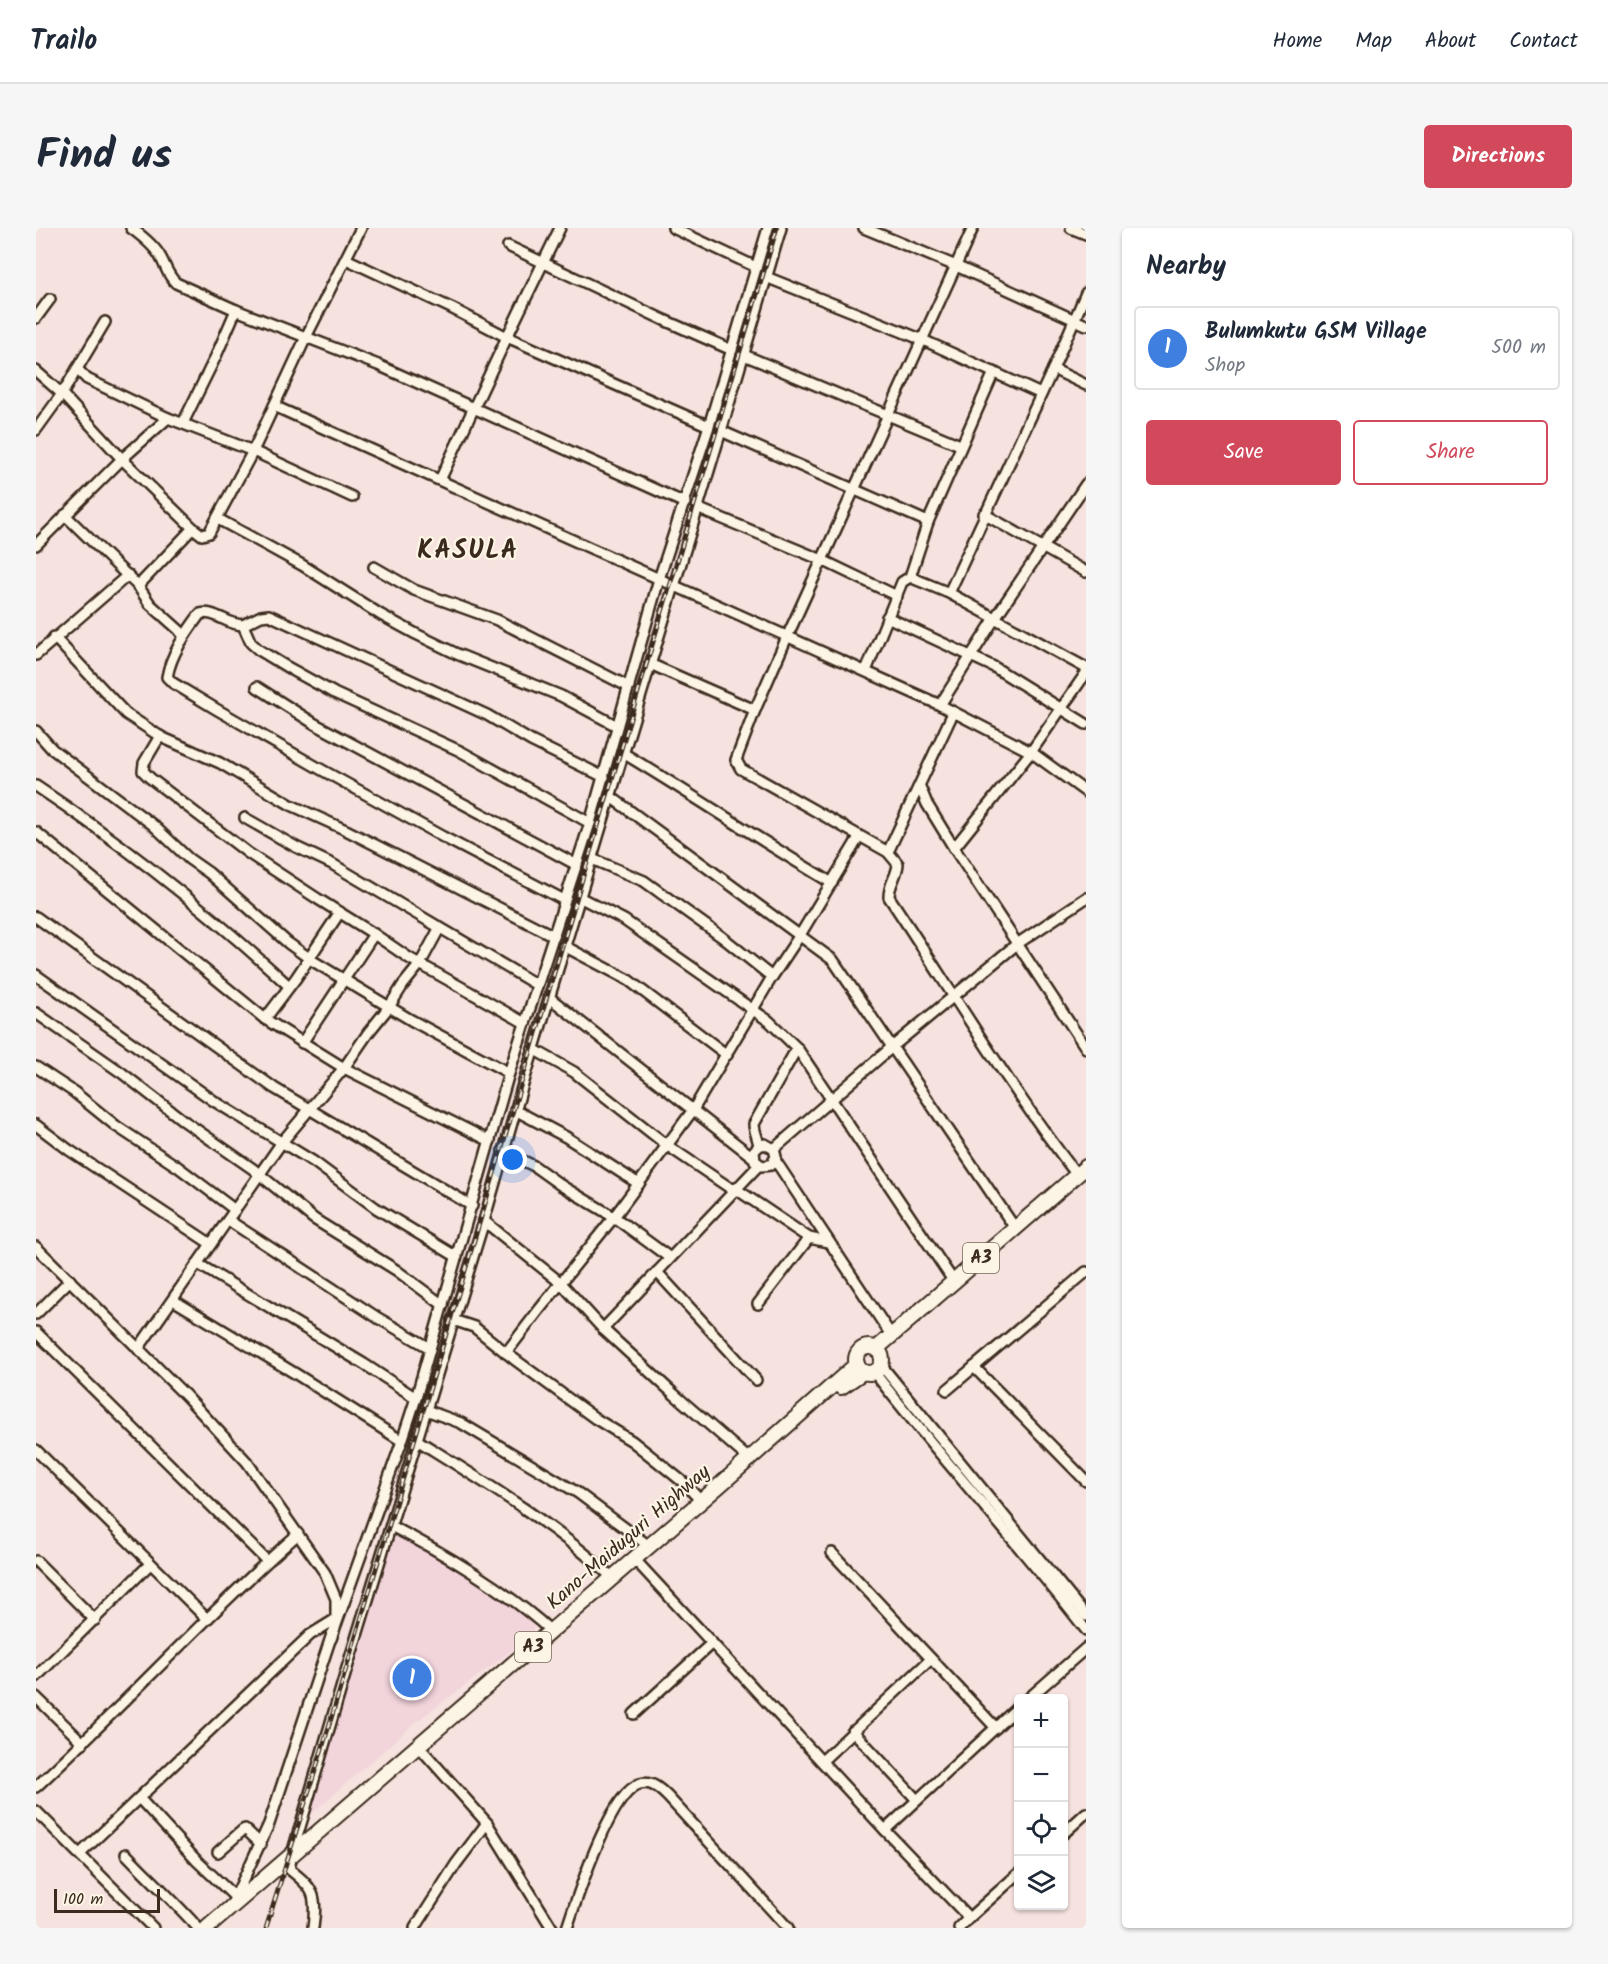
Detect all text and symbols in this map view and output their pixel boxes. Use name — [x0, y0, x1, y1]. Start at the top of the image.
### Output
text: Trailo — [30, 19, 97, 64]
text: Home — [1273, 25, 1322, 58]
text: Map — [1355, 25, 1392, 58]
text: About — [1425, 25, 1476, 58]
text: Contact — [1509, 25, 1578, 58]
text: Find us — [36, 123, 172, 190]
button: Directions — [1424, 125, 1572, 188]
text: Nearby — [1146, 246, 1226, 288]
text: Bulumkutu GSM Village — [1205, 315, 1427, 350]
text: 1 — [1164, 332, 1171, 364]
text: 500 m — [1491, 332, 1546, 364]
text: Shop — [1205, 350, 1245, 382]
button: Save — [1146, 420, 1341, 485]
button: Share — [1353, 420, 1548, 485]
district label: KASULA — [417, 530, 519, 572]
your location — [498, 1145, 527, 1174]
road number: A3 — [963, 1243, 999, 1273]
street label: Kano-Maiduguri Highway — [540, 1457, 719, 1619]
road number: A3 — [515, 1632, 551, 1662]
pin: 1 — [392, 1656, 431, 1700]
map controls — [1014, 1694, 1068, 1910]
button: + — [1014, 1694, 1068, 1748]
button: − — [1014, 1748, 1068, 1802]
button: locate — [1014, 1802, 1068, 1856]
button: layers — [1014, 1856, 1068, 1910]
scale bar — [54, 1886, 160, 1914]
text: 100 m — [63, 1887, 103, 1912]

